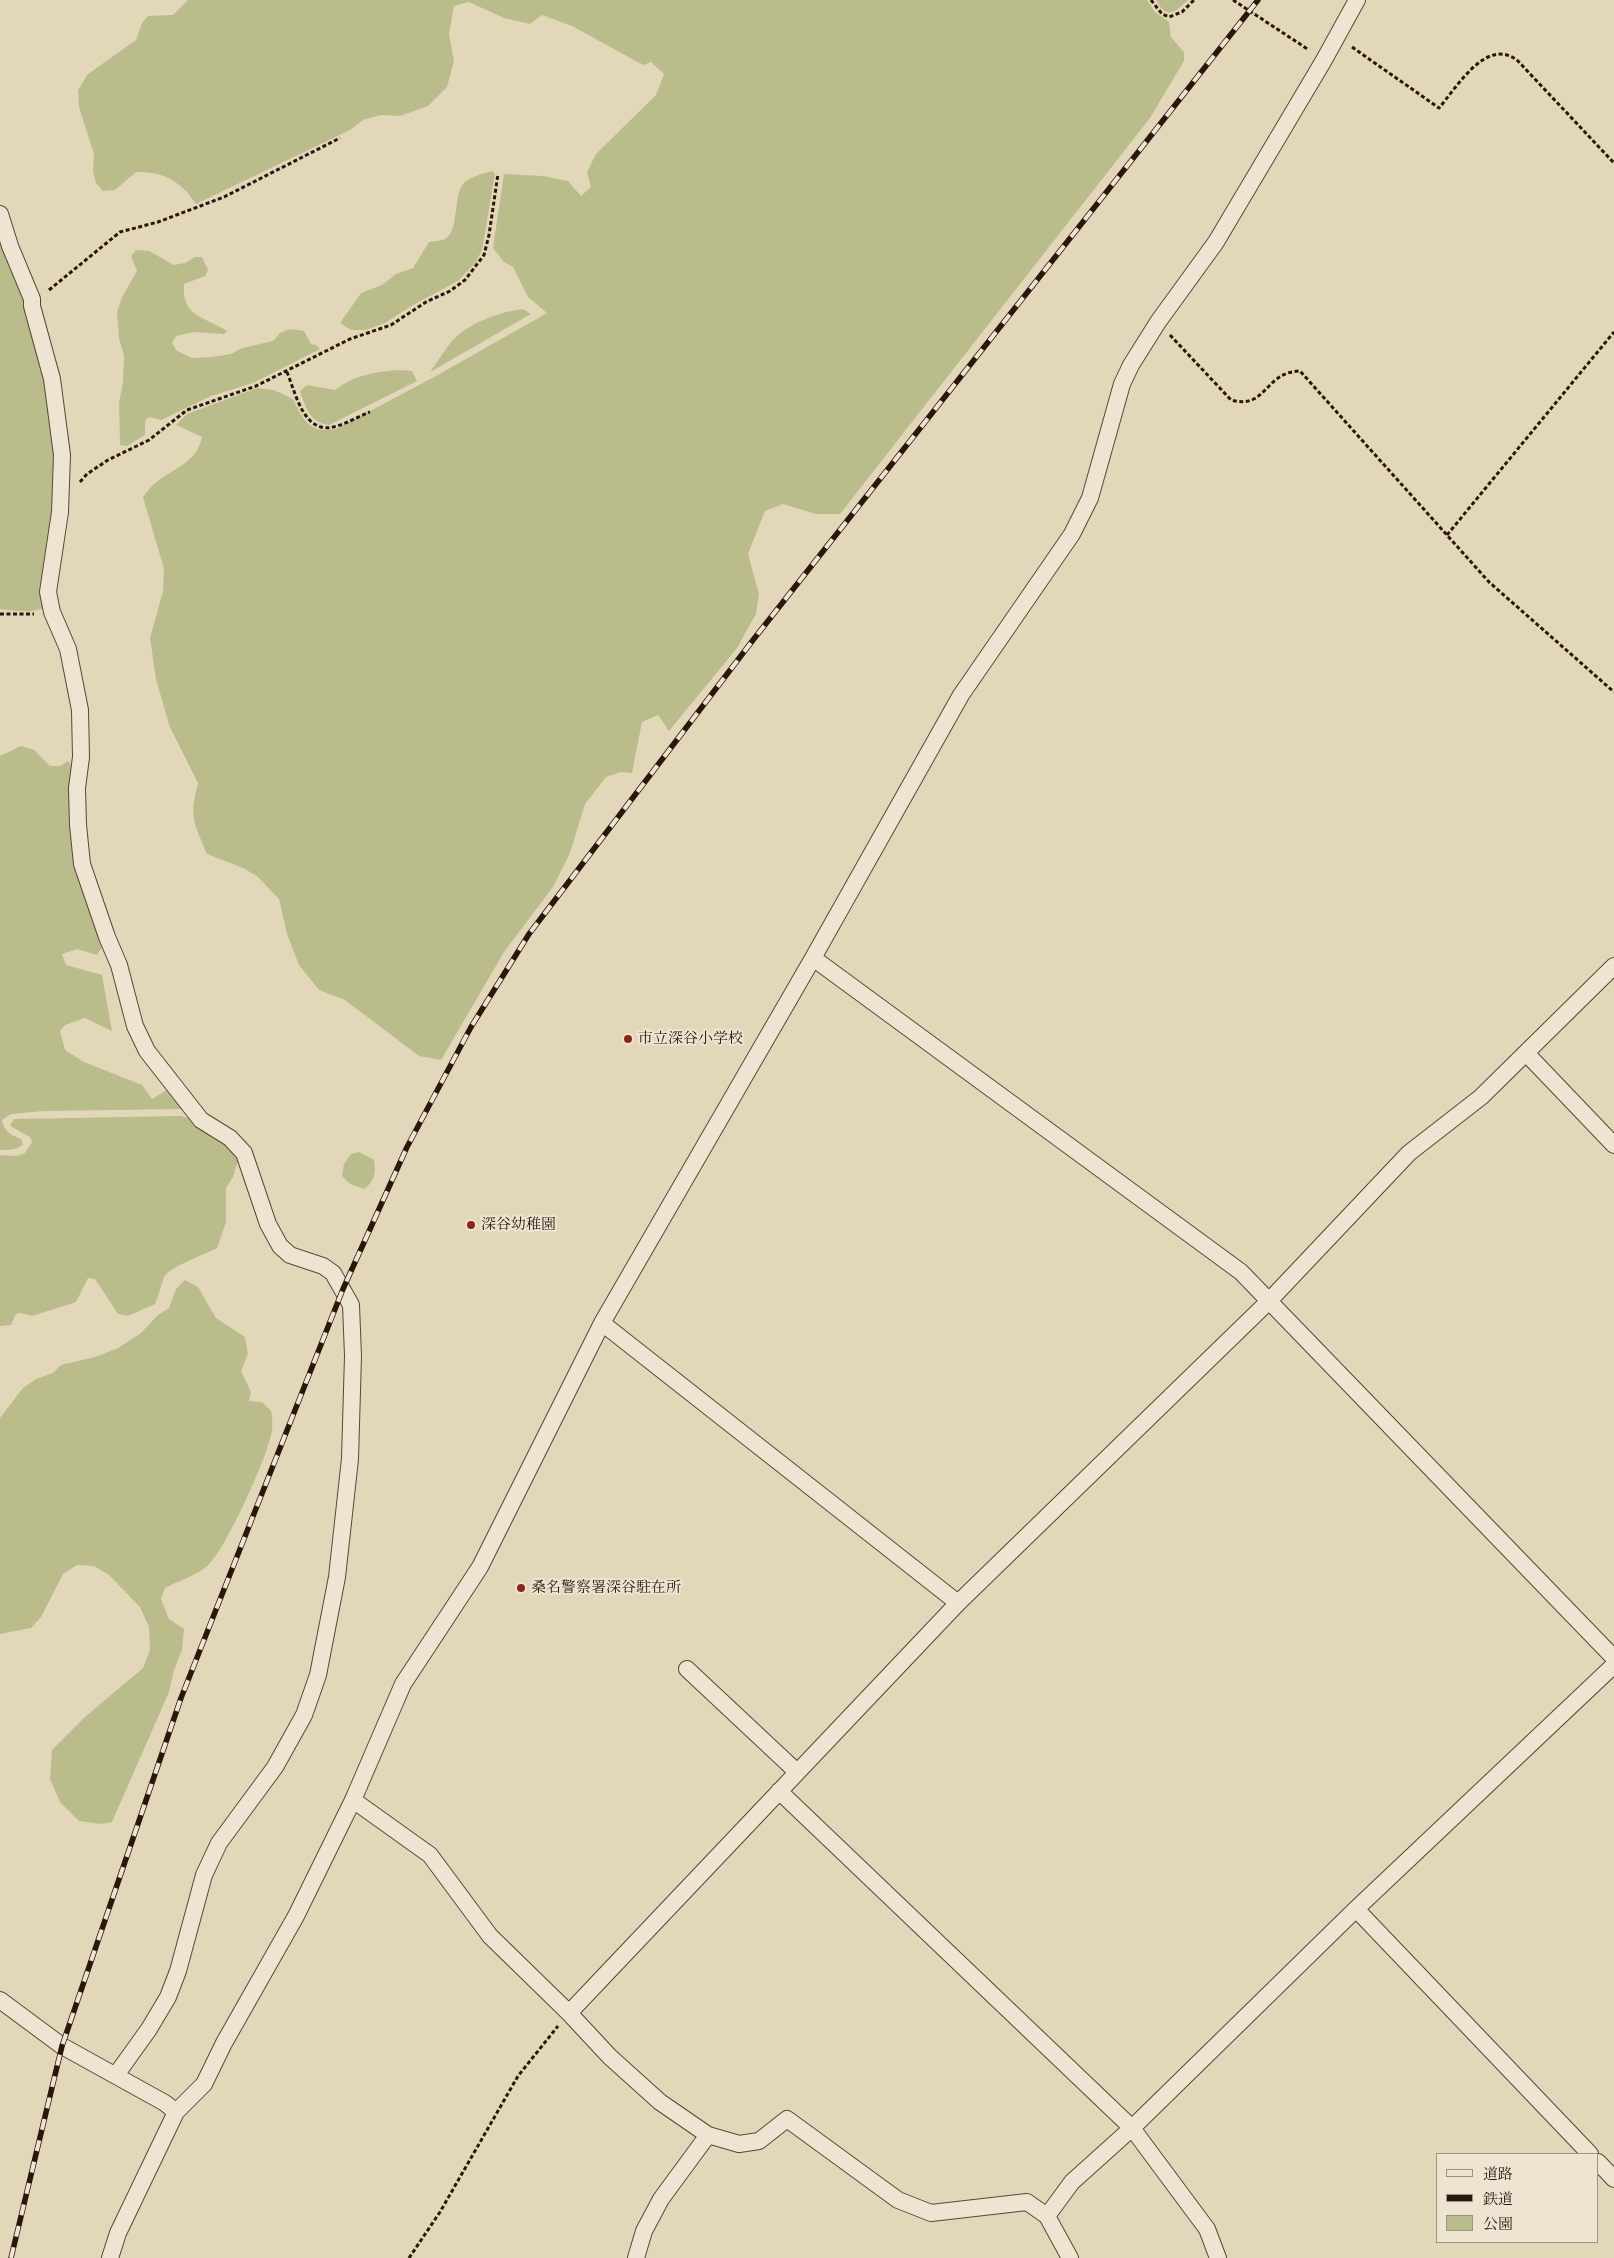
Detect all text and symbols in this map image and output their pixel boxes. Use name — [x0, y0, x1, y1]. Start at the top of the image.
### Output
place label: 市立深谷小学校 — [638, 1030, 743, 1048]
marker: 市立深谷小学校 — [622, 1033, 634, 1045]
place label: 深谷幼稚園 — [481, 1216, 556, 1234]
marker: 深谷幼稚園 — [465, 1219, 477, 1231]
place label: 桑名警察署深谷駐在所 — [531, 1579, 681, 1597]
marker: 桑名警察署深谷駐在所 — [515, 1582, 527, 1594]
legend — [1436, 2153, 1599, 2243]
text: 道路 — [1483, 2165, 1513, 2183]
text: 鉄道 — [1483, 2190, 1513, 2208]
text: 公園 — [1483, 2215, 1513, 2233]

